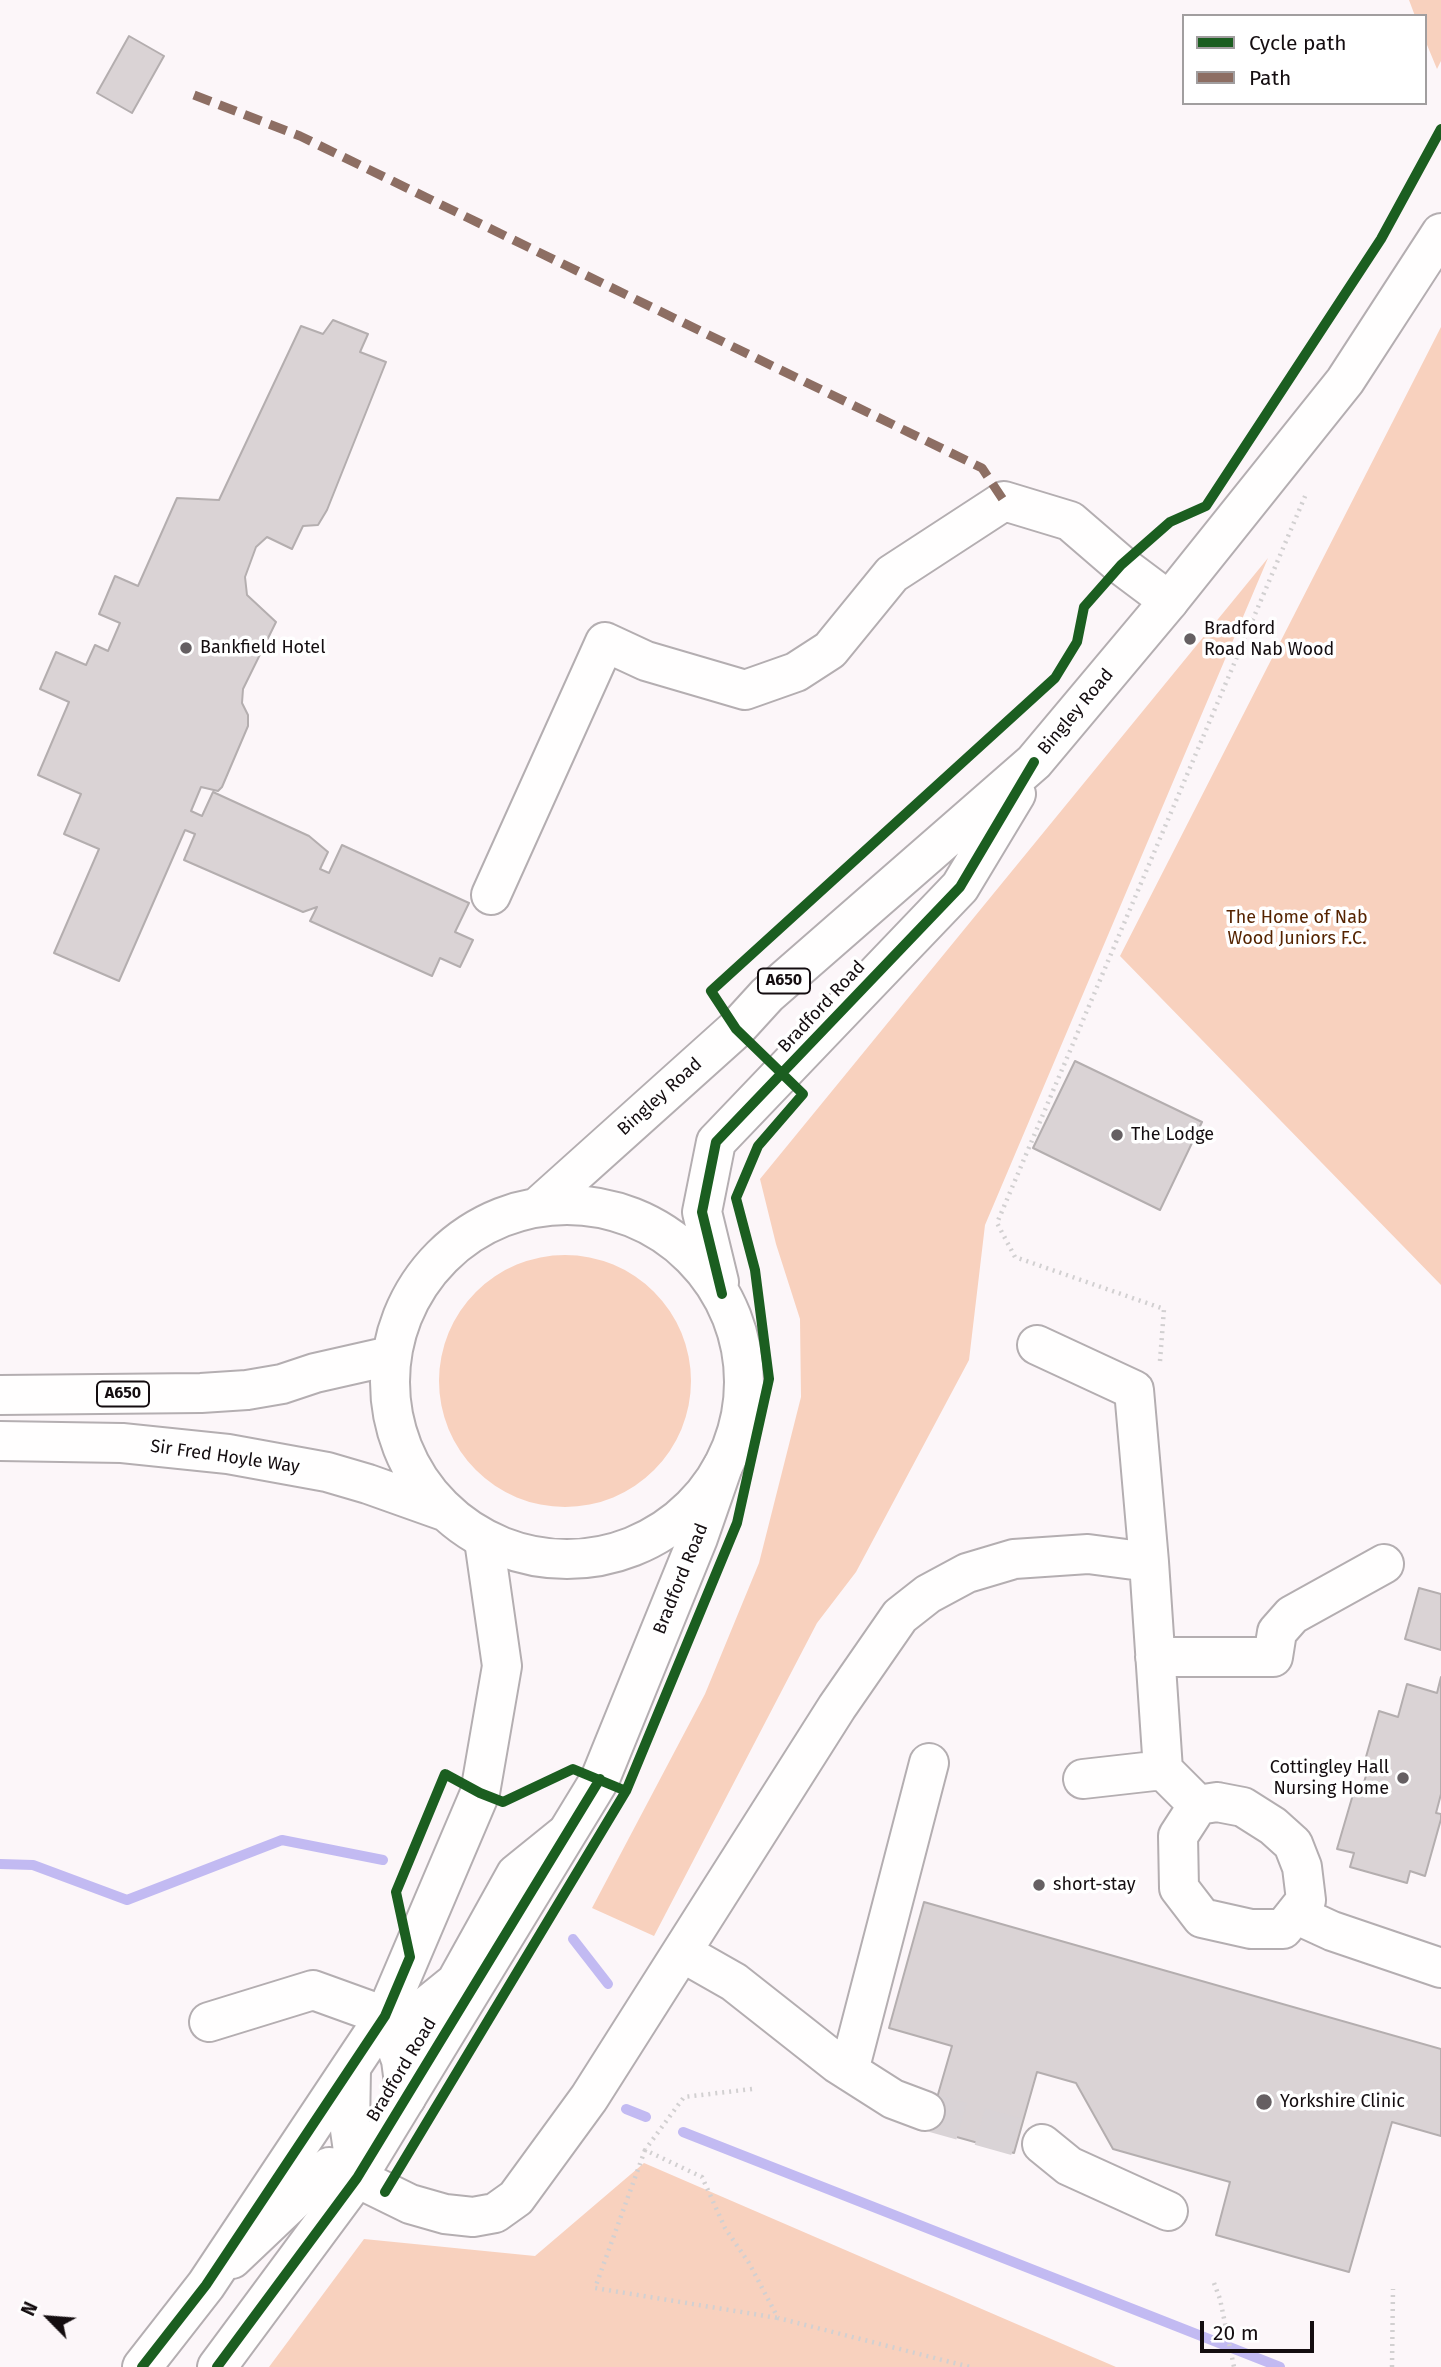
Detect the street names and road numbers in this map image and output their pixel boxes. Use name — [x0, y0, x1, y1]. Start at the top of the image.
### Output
street label: Bingley Road — [1034, 664, 1118, 760]
street label: Bradford Road — [774, 957, 870, 1057]
road number: A650 — [758, 968, 810, 993]
street label: Bingley Road — [613, 1054, 707, 1140]
road number: A650 — [97, 1382, 149, 1406]
street label: Sir Fred Hoyle Way — [149, 1436, 301, 1478]
street label: Bradford Road — [649, 1520, 713, 1638]
street label: Bradford Road — [362, 2014, 442, 2126]

